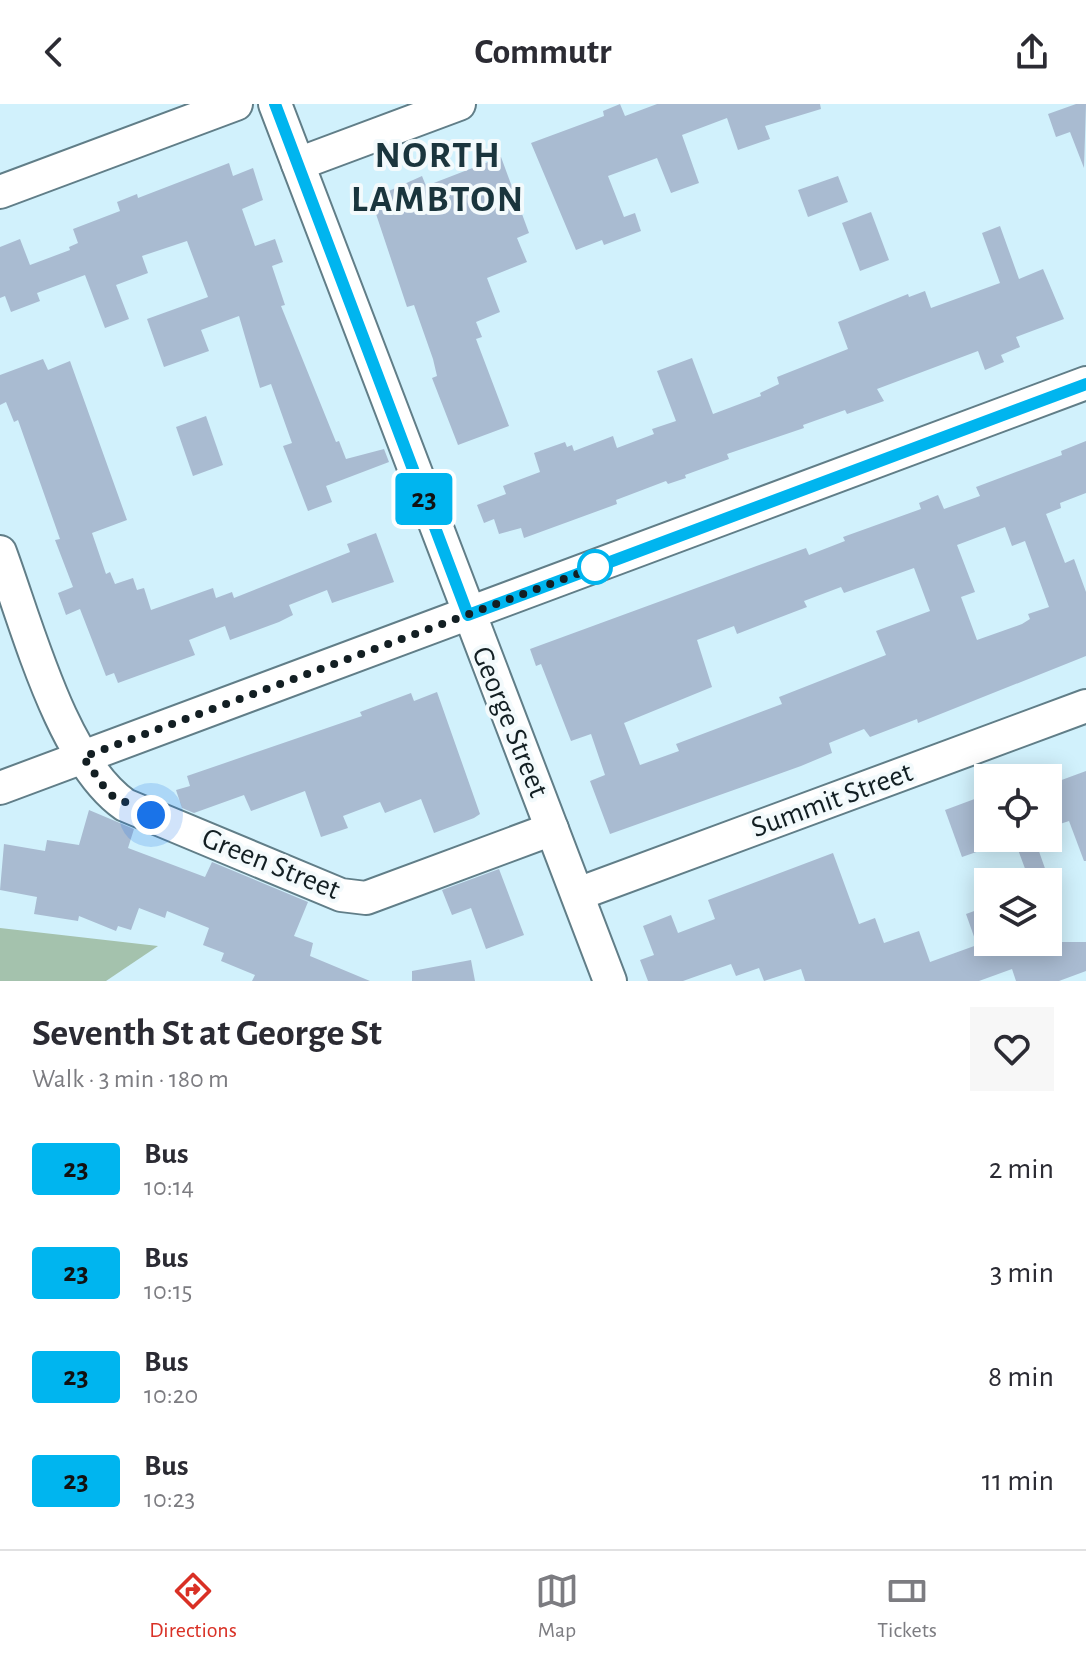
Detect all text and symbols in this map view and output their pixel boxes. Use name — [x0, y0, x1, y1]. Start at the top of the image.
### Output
icon: back — [32, 30, 76, 74]
icon: share — [1010, 30, 1054, 74]
text: Commutr — [475, 34, 611, 70]
district label: NORTH LAMBTON — [351, 137, 525, 219]
line badge: 23 — [388, 473, 460, 525]
text: 23 — [411, 485, 437, 513]
unlabelled marker — [578, 550, 612, 584]
street label: George Street — [466, 642, 554, 802]
street label: Summit Street — [747, 757, 917, 843]
map controls — [974, 764, 1062, 956]
button: locate — [974, 764, 1062, 852]
your location — [131, 795, 171, 835]
street label: Green Street — [198, 823, 345, 905]
button: layers — [974, 868, 1062, 956]
button: heart — [970, 1007, 1054, 1091]
text: Seventh St at George St — [32, 1015, 382, 1053]
text: Walk · 3 min · 180 m — [32, 1066, 229, 1092]
text: Bus — [144, 1139, 189, 1169]
text: 2 min — [989, 1154, 1054, 1184]
text: 23 — [63, 1155, 89, 1183]
text: 10:14 — [144, 1174, 194, 1200]
text: Bus — [144, 1243, 189, 1273]
text: 3 min — [990, 1258, 1054, 1288]
text: 23 — [63, 1259, 89, 1287]
text: 10:15 — [144, 1278, 192, 1304]
text: Bus — [144, 1347, 189, 1377]
text: 8 min — [988, 1362, 1054, 1392]
text: 23 — [63, 1363, 89, 1391]
text: 10:20 — [144, 1382, 198, 1408]
text: Bus — [144, 1451, 189, 1481]
text: 11 min — [982, 1466, 1054, 1496]
text: 23 — [63, 1467, 89, 1495]
text: 10:23 — [144, 1486, 195, 1512]
tab: Directions — [149, 1569, 237, 1643]
tab: Map — [535, 1569, 579, 1643]
tab: Tickets — [877, 1569, 937, 1643]

